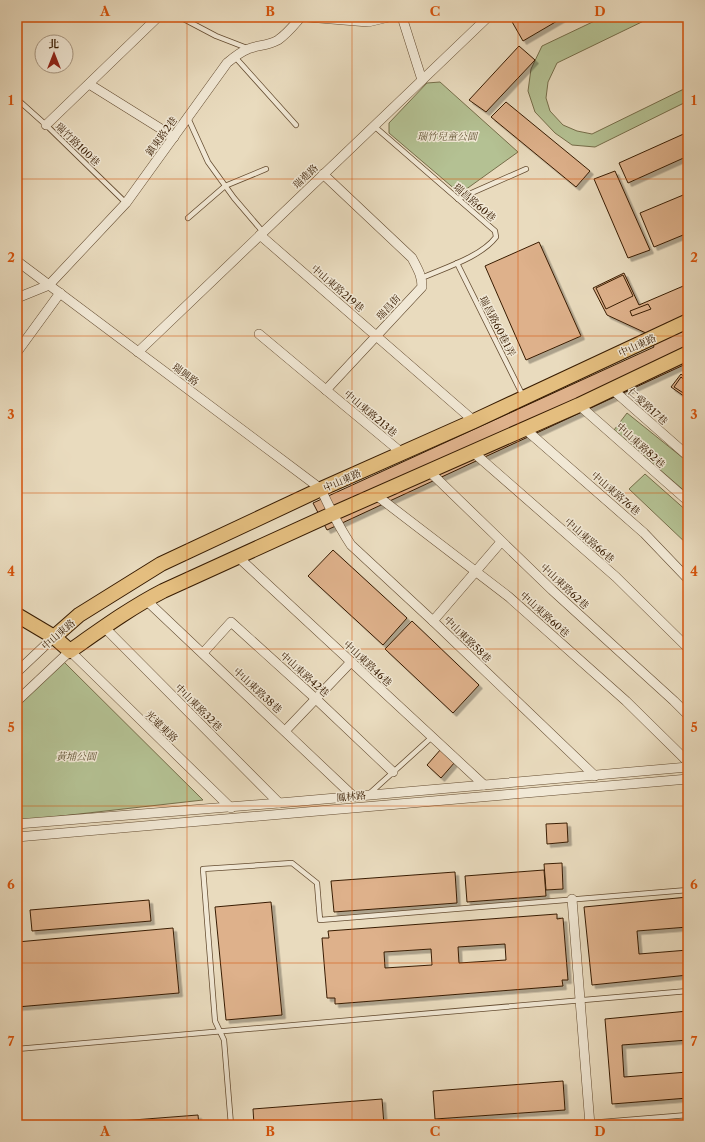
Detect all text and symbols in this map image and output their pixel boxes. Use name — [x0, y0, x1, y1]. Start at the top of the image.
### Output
text: A — [99, 3, 111, 19]
text: B — [265, 3, 275, 19]
text: C — [430, 3, 440, 19]
text: D — [594, 3, 606, 19]
north arrow — [34, 34, 74, 74]
text: 北 — [49, 37, 60, 51]
text: 1 — [8, 92, 14, 108]
text: 1 — [691, 92, 697, 108]
street label: 鎮東路2巷 — [143, 114, 180, 159]
street label: 瑞竹路100巷 — [53, 120, 103, 169]
park label: 瑞竹兒童公園 — [417, 130, 479, 143]
street label: 瑞進路 — [290, 161, 321, 191]
street label: 瑞昌路60巷 — [451, 180, 499, 224]
text: 2 — [7, 249, 15, 265]
text: 2 — [690, 249, 698, 265]
street label: 中山東路219巷 — [309, 262, 367, 315]
street label: 瑞昌街 — [373, 292, 403, 323]
street label: 瑞昌路60巷1弄 — [477, 294, 518, 359]
street label: 中山東路 — [616, 331, 658, 360]
street label: 瑞興路 — [170, 360, 202, 389]
street label: 仁愛路17巷 — [625, 385, 670, 428]
street label: 中山東路213巷 — [341, 387, 400, 439]
text: 3 — [7, 406, 15, 422]
text: 3 — [690, 406, 698, 422]
street label: 中山東路82巷 — [613, 420, 668, 471]
street label: 中山東路 — [321, 466, 363, 495]
street label: 中山東路76巷 — [589, 469, 643, 518]
street label: 中山東路66巷 — [562, 515, 617, 566]
street label: 中山東路62巷 — [538, 561, 592, 612]
text: 4 — [7, 563, 15, 579]
text: 4 — [690, 563, 698, 579]
street label: 中山東路60巷 — [517, 589, 572, 640]
street label: 中山東路58巷 — [441, 613, 494, 665]
street label: 中山東路 — [39, 616, 78, 652]
street label: 中山東路46巷 — [341, 638, 395, 689]
street label: 中山東路42巷 — [277, 649, 332, 700]
street label: 中山東路38巷 — [231, 665, 285, 716]
street label: 中山東路32巷 — [172, 681, 225, 734]
street label: 光遠東路 — [143, 708, 181, 745]
text: 5 — [7, 719, 15, 735]
text: 5 — [690, 719, 698, 735]
park label: 黃埔公園 — [56, 750, 98, 763]
street label: 鳳林路 — [336, 789, 367, 804]
text: 6 — [7, 876, 15, 892]
text: 6 — [690, 876, 698, 892]
text: 7 — [8, 1033, 15, 1049]
text: 7 — [691, 1033, 698, 1049]
text: A — [99, 1123, 111, 1139]
text: B — [265, 1123, 275, 1139]
text: C — [430, 1123, 440, 1139]
text: D — [594, 1123, 606, 1139]

